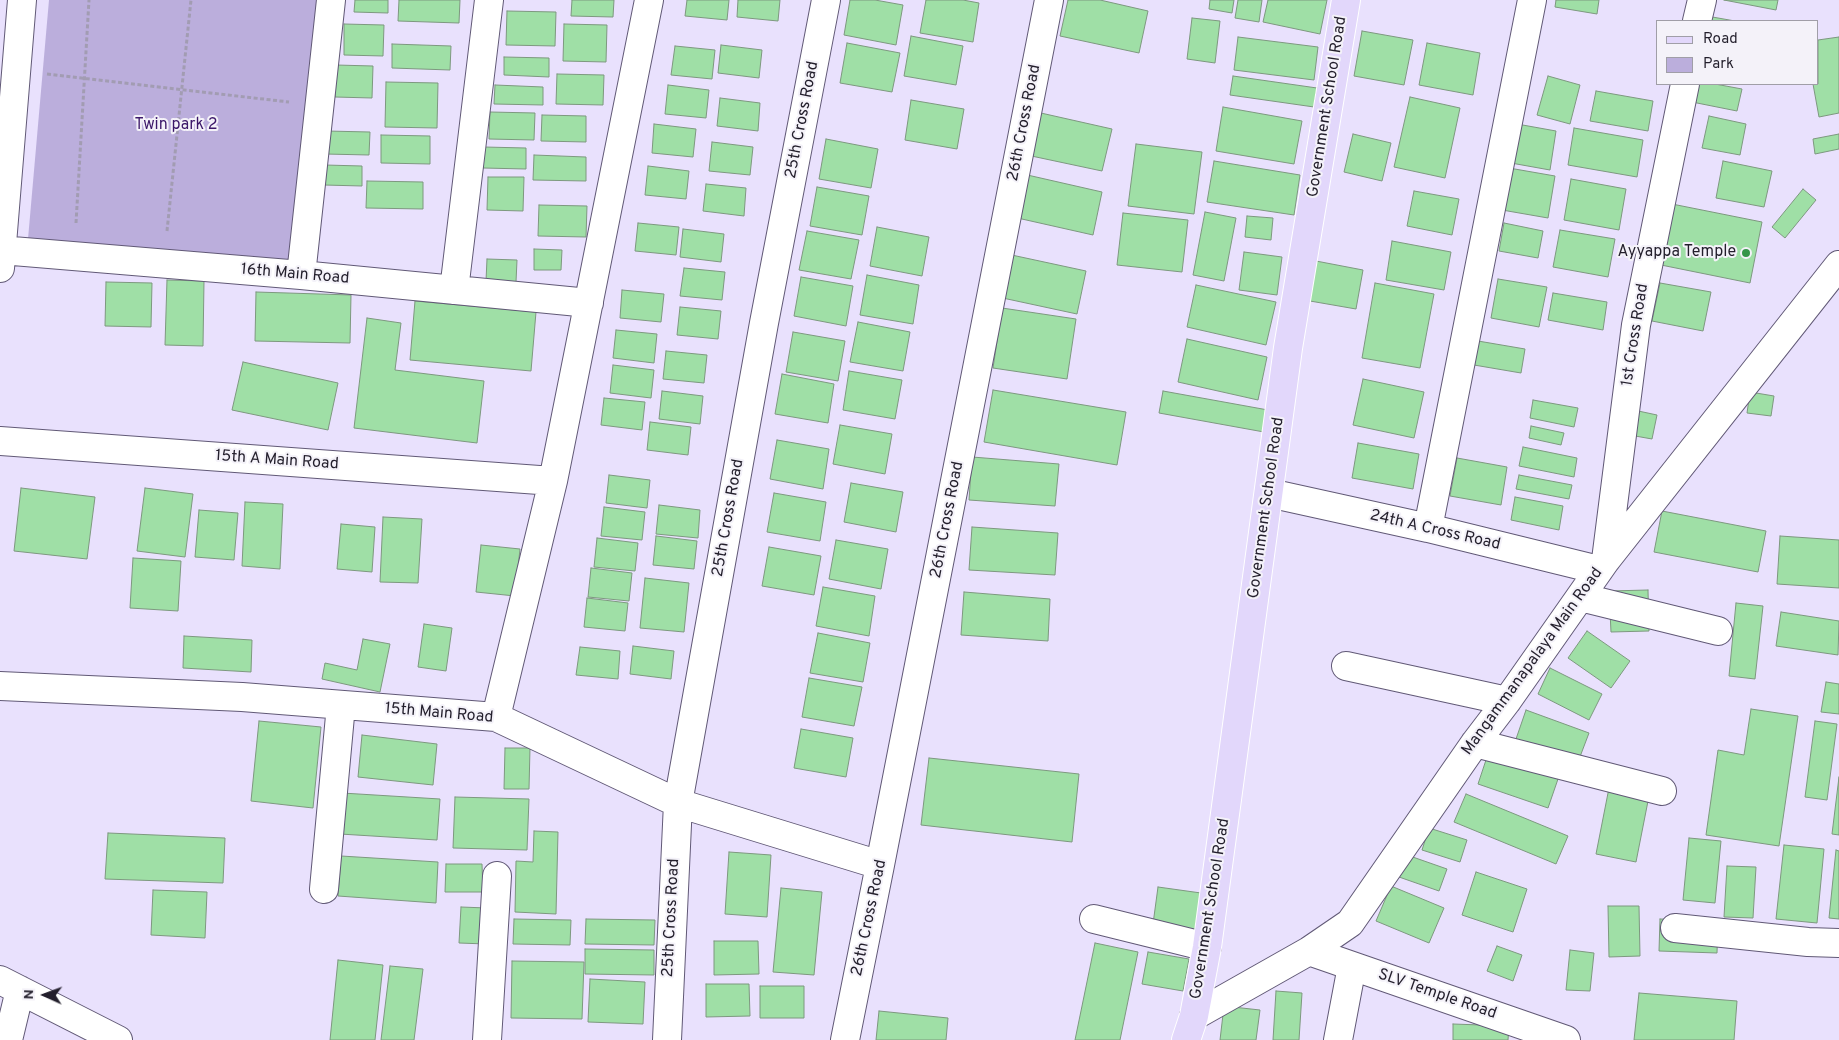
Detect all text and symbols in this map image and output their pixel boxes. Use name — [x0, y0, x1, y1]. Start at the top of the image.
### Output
street label: Government School Road — [1304, 15, 1352, 199]
legend — [1656, 20, 1819, 85]
text: Road — [1703, 30, 1738, 49]
text: Park — [1703, 55, 1734, 74]
street label: 25th Cross Road — [782, 60, 824, 180]
street label: 26th Cross Road — [1004, 63, 1046, 183]
park label: Twin park 2 — [134, 116, 218, 136]
place label: Ayyappa Temple — [1618, 243, 1736, 263]
marker: Ayyappa Temple — [1740, 247, 1752, 259]
street label: 16th Main Road — [240, 261, 350, 289]
street label: 1st Cross Road — [1618, 282, 1654, 388]
street label: Government School Road — [1245, 416, 1289, 600]
street label: 15th A Main Road — [215, 447, 339, 475]
street label: 25th Cross Road — [709, 458, 749, 578]
street label: 26th Cross Road — [927, 460, 969, 580]
street label: 24th A Cross Road — [1368, 507, 1502, 555]
street label: Mangammanapalaya Main Road — [1459, 565, 1607, 759]
street label: 15th Main Road — [384, 700, 494, 728]
street label: Government School Road — [1187, 817, 1235, 1001]
street label: 25th Cross Road — [659, 858, 685, 978]
street label: 26th Cross Road — [848, 858, 892, 978]
street label: SLV Temple Road — [1375, 966, 1499, 1024]
north arrow — [20, 970, 70, 1020]
text: N — [21, 989, 38, 1000]

